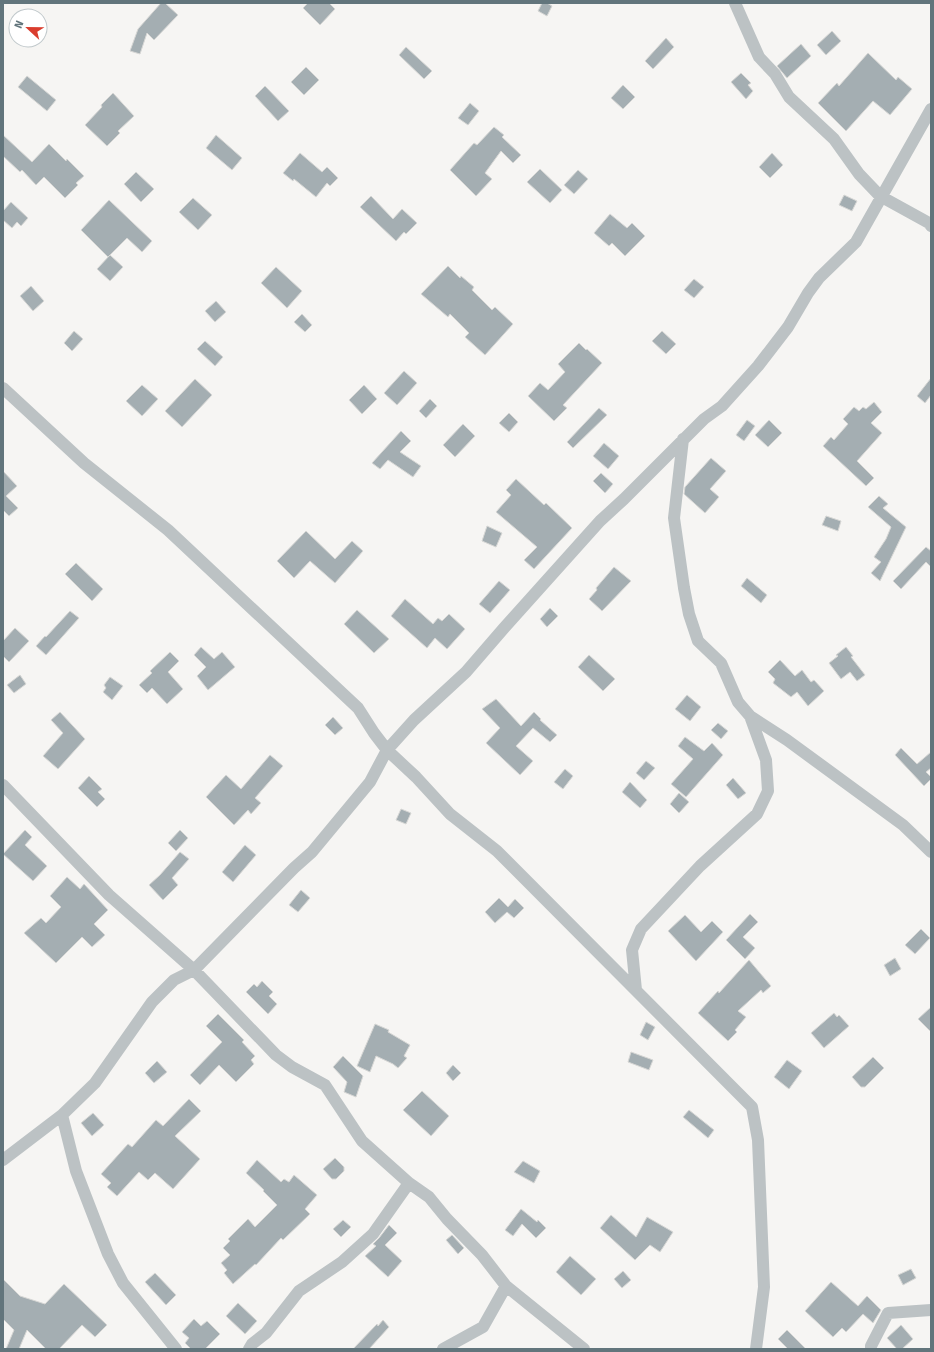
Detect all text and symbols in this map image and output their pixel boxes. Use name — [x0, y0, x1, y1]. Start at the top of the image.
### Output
north arrow — [8, 8, 48, 48]
text: N — [12, 19, 27, 30]

